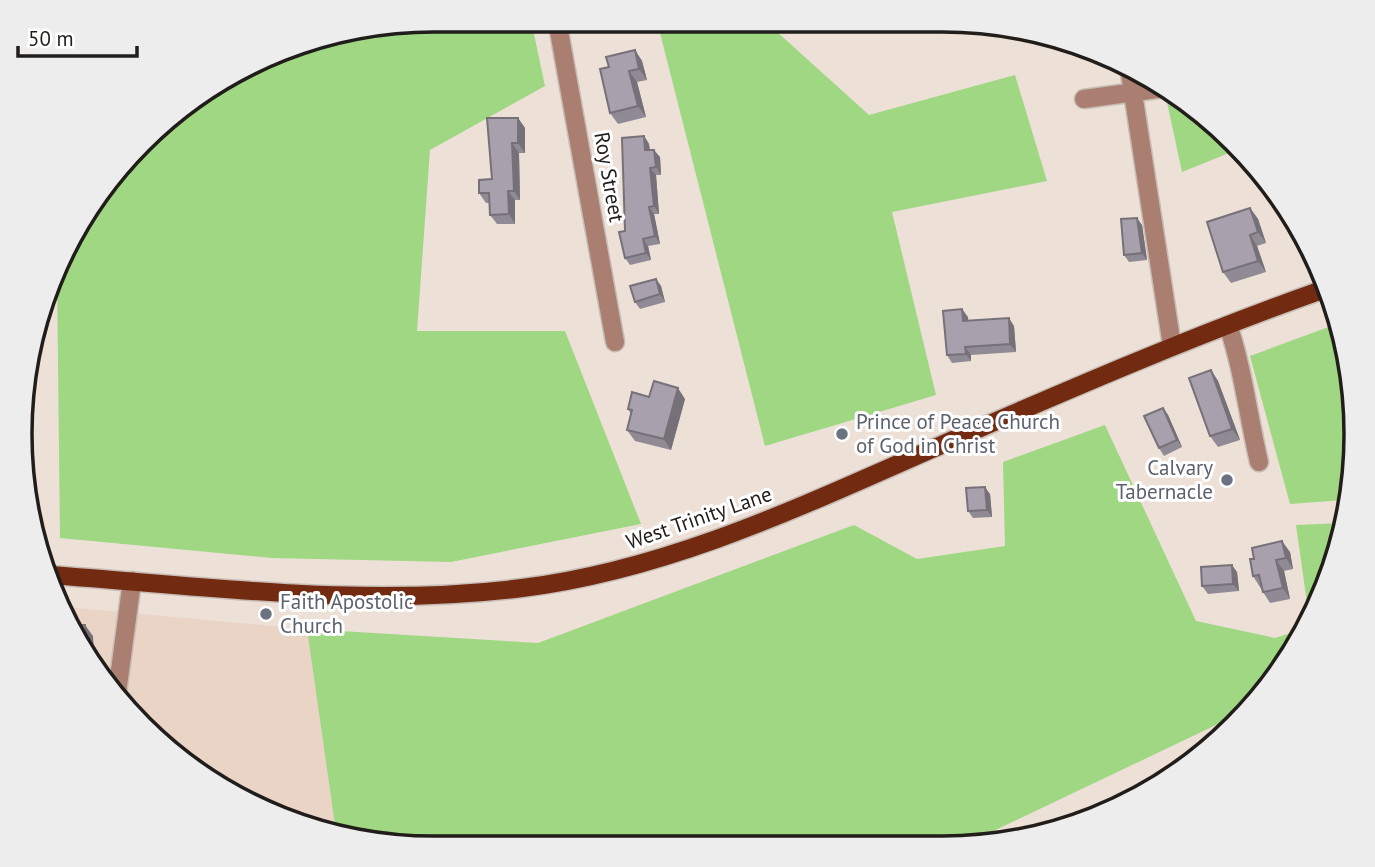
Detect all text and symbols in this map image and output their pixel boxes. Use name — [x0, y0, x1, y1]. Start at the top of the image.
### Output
scale bar — [18, 14, 136, 58]
text: 50 m — [28, 25, 74, 52]
street label: Roy Street — [588, 130, 631, 224]
place label: Prince of Peace Church of God in Christ — [856, 408, 1060, 459]
marker: Prince of Peace Church of God in Christ — [834, 426, 850, 442]
place label: Calvary Tabernacle — [1116, 454, 1213, 505]
marker: Calvary Tabernacle — [1219, 472, 1235, 488]
street label: West Trinity Lane — [622, 480, 775, 555]
place label: Faith Apostolic Church — [280, 588, 414, 639]
marker: Faith Apostolic Church — [258, 606, 274, 622]

